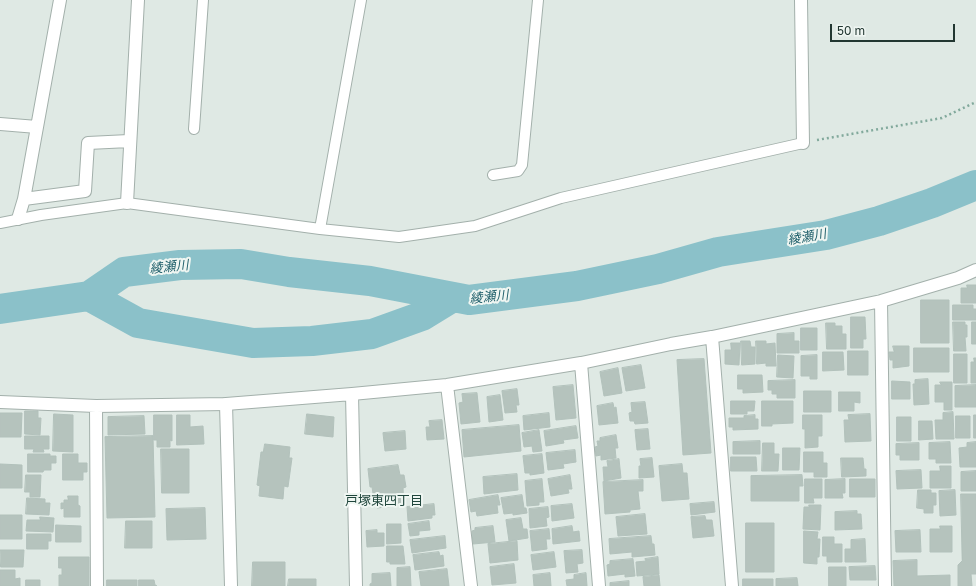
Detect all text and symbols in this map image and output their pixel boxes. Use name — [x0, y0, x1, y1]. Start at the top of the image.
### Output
scale bar — [832, 16, 957, 42]
text: 50 m — [837, 23, 865, 38]
water label: 綾瀬川 — [786, 226, 828, 248]
water label: 綾瀬川 — [149, 257, 189, 277]
water label: 綾瀬川 — [469, 287, 509, 307]
district label: 戸塚東四丁目 — [345, 493, 423, 509]

